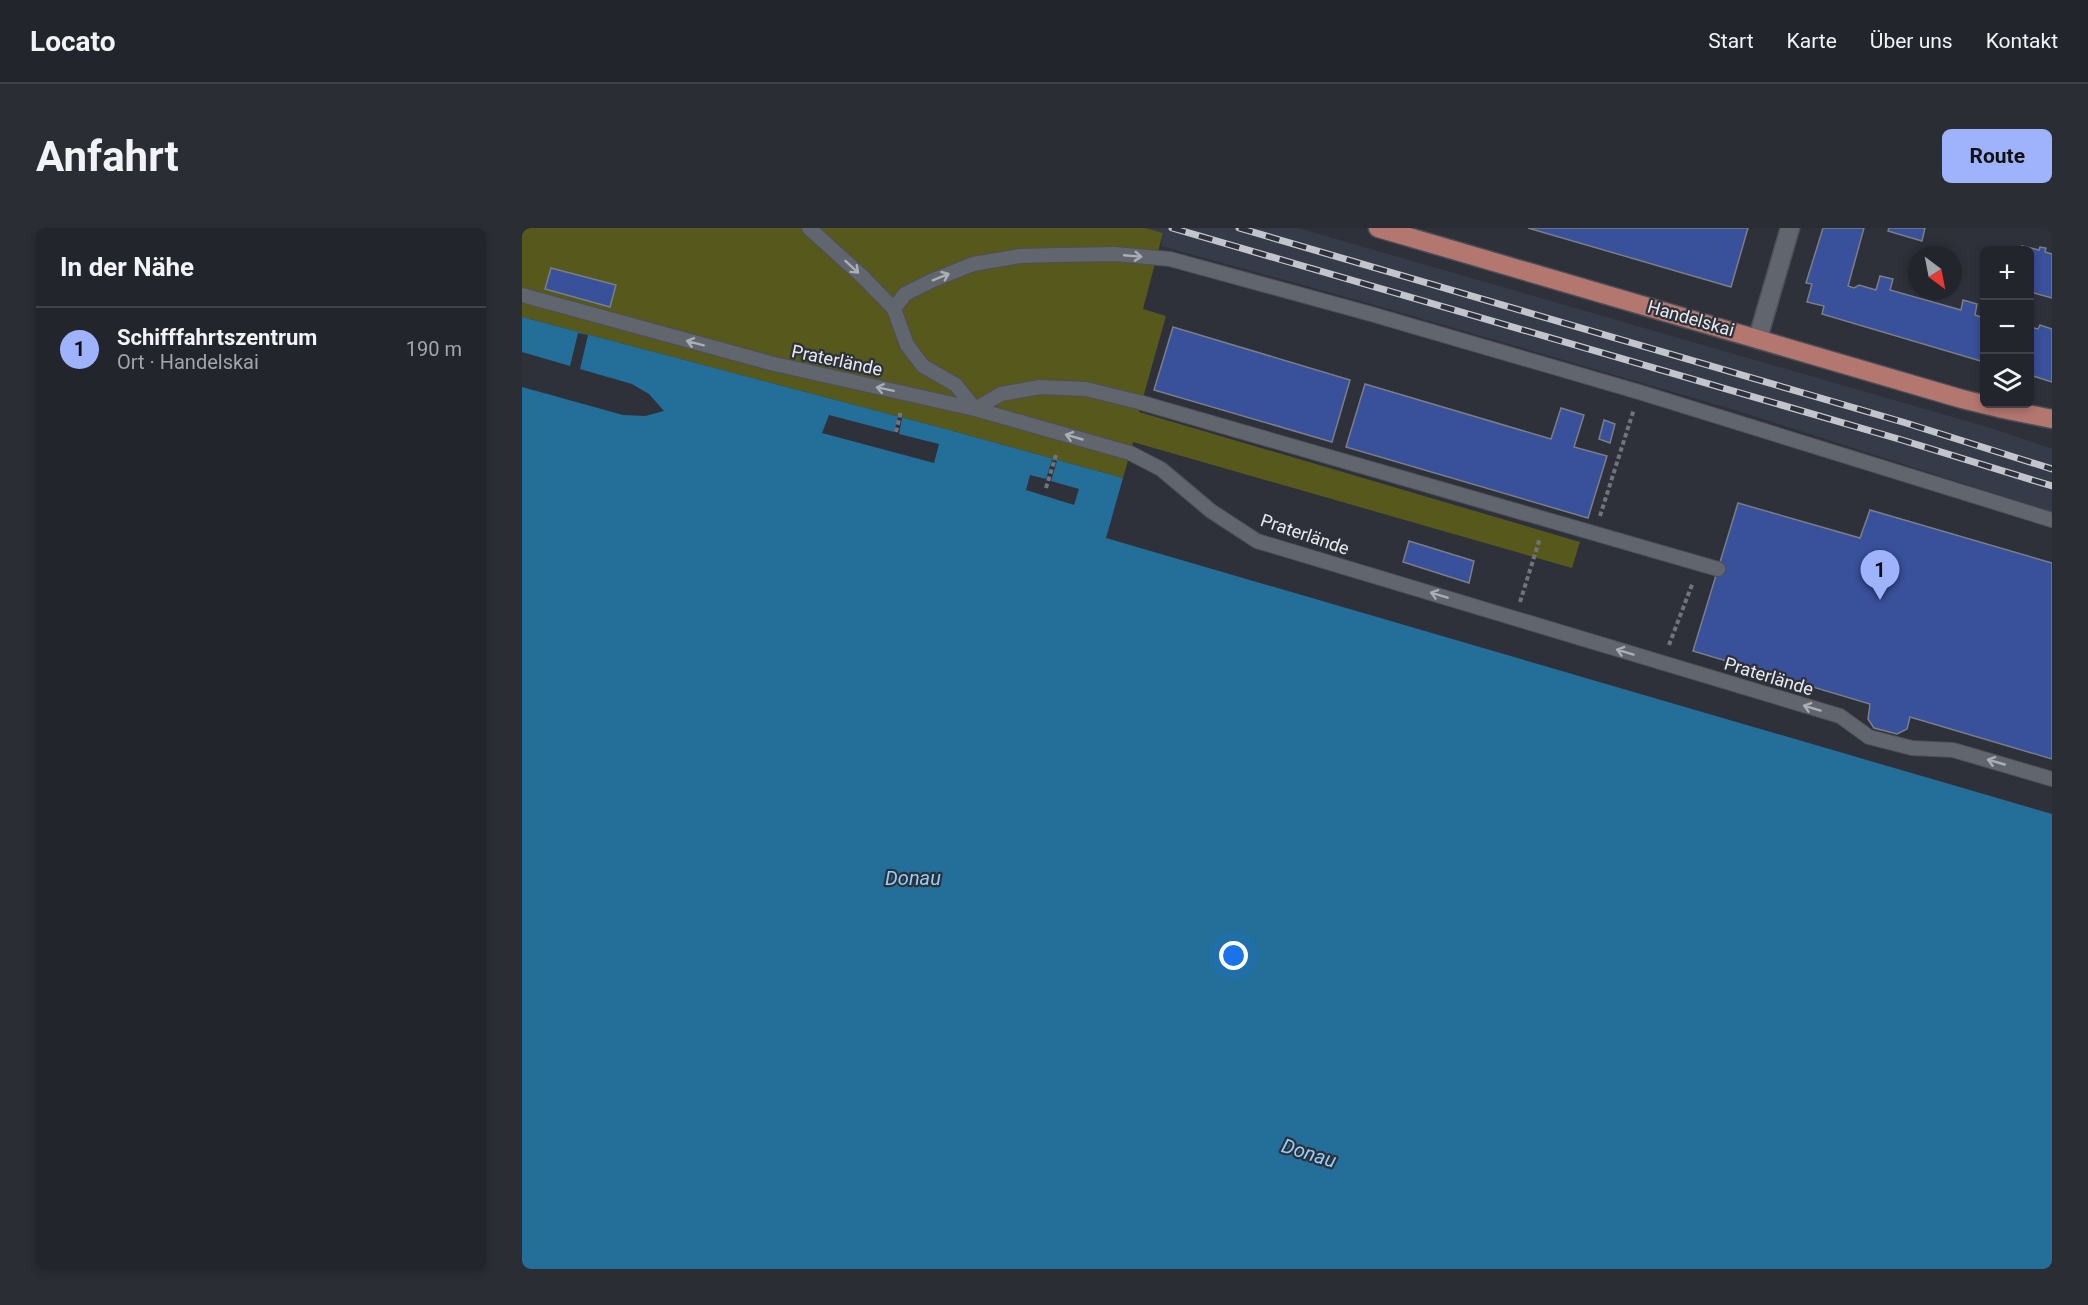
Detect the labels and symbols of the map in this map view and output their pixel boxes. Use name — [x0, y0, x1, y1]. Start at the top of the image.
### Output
north arrow — [1908, 246, 1962, 300]
one-way arrow — [1122, 251, 1142, 262]
one-way arrow — [845, 260, 860, 274]
one-way arrow — [931, 271, 950, 282]
street label: Handelskai — [1645, 296, 1737, 340]
one-way arrow — [686, 337, 705, 349]
street label: Praterlände — [790, 340, 884, 380]
one-way arrow — [876, 382, 895, 394]
one-way arrow — [1065, 431, 1084, 442]
street label: Praterlände — [1258, 509, 1352, 559]
pin: 1 — [1860, 550, 1900, 600]
one-way arrow — [1429, 589, 1448, 600]
one-way arrow — [1616, 646, 1635, 657]
street label: Praterlände — [1722, 652, 1816, 700]
one-way arrow — [1803, 702, 1822, 713]
one-way arrow — [1987, 756, 2006, 767]
water label: Donau — [885, 866, 941, 890]
your location — [1219, 941, 1248, 970]
water label: Donau — [1279, 1133, 1339, 1173]

